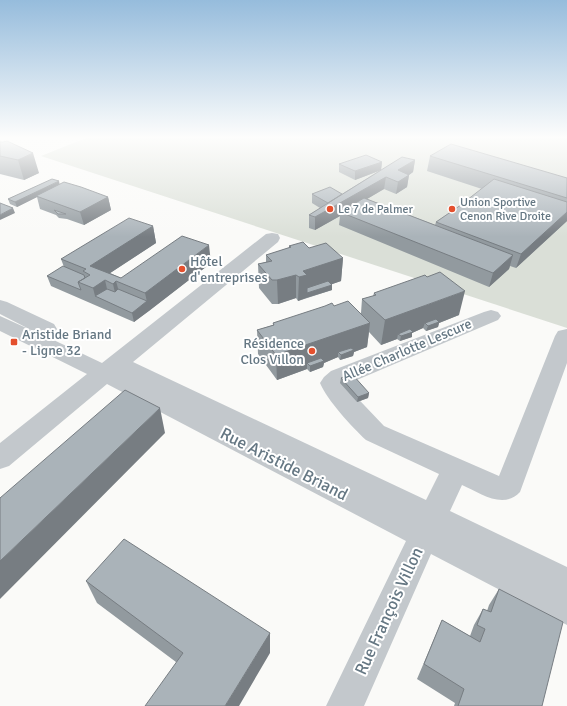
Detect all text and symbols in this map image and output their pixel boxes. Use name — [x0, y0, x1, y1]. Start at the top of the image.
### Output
place label: Union Sportive Cenon Rive Droite — [460, 195, 551, 224]
place label: Le 7 de Palmer — [338, 202, 413, 217]
marker: Le 7 de Palmer — [325, 204, 335, 214]
marker: Union Sportive Cenon Rive Droite — [447, 204, 457, 214]
place label: Hôtel d'entreprises — [190, 253, 268, 286]
marker: Hôtel d'entreprises — [177, 264, 187, 274]
street label: Allée Charlotte Lescure — [340, 315, 474, 385]
place label: Aristide Briand - Ligne 32 — [22, 326, 112, 359]
place label: Résidence Clos Villon — [240, 335, 304, 368]
marker: Aristide Briand - Ligne 32 — [9, 337, 19, 347]
marker: Résidence Clos Villon — [307, 346, 317, 356]
street label: Rue Aristide Briand — [217, 423, 351, 505]
street label: Rue François Villon — [350, 544, 428, 678]

